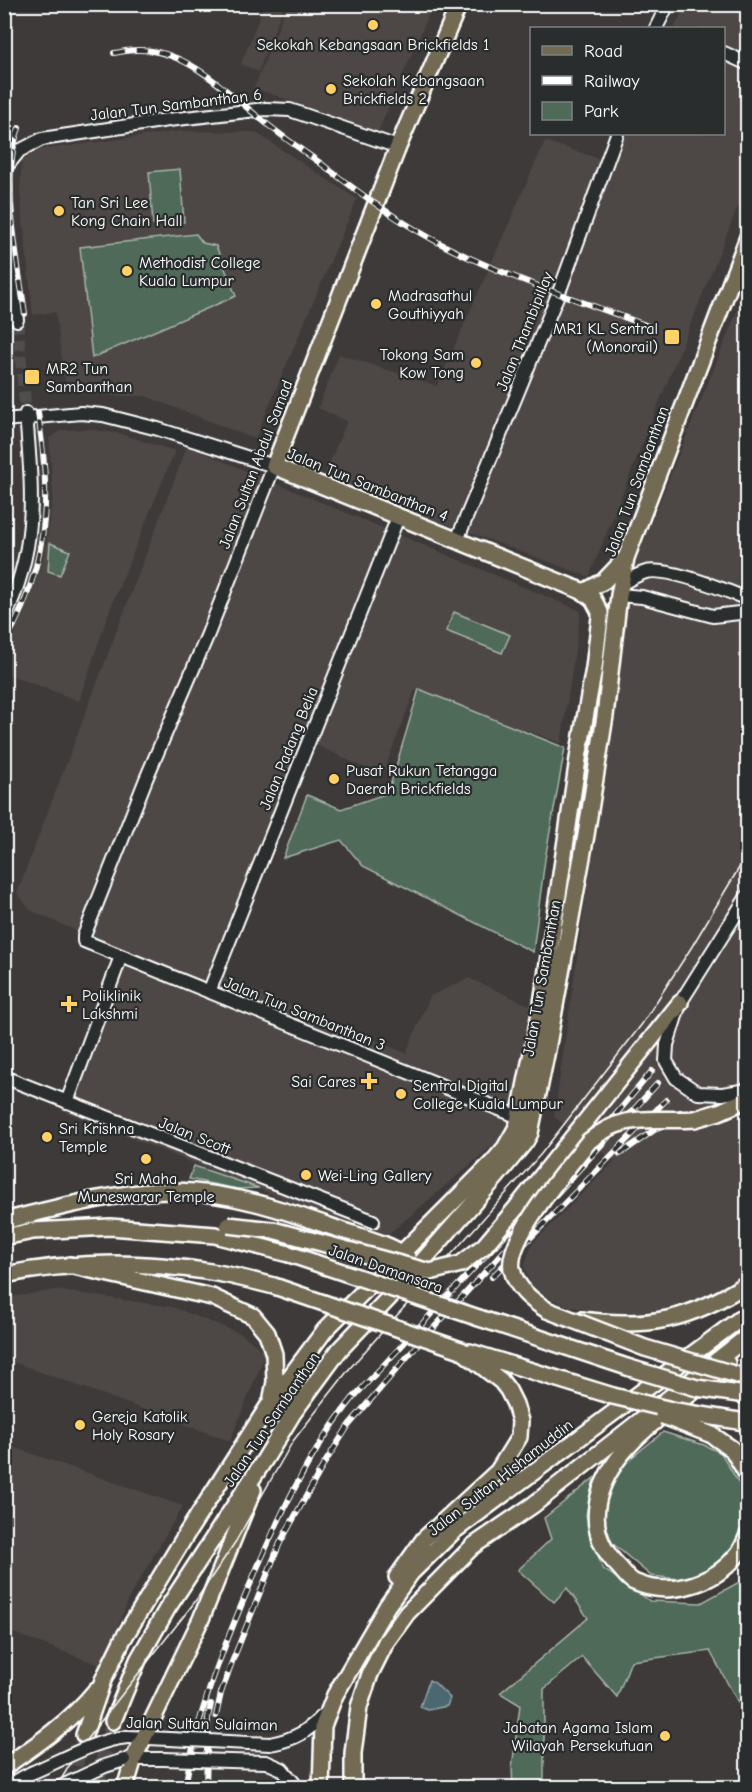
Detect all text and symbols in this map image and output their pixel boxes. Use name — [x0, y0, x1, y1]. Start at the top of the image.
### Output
marker: Sekokah Kebangsaan Brickfields 1 — [366, 18, 380, 32]
legend — [530, 27, 725, 135]
place label: Sekokah Kebangsaan Brickfields 1 — [257, 36, 489, 54]
text: Road — [584, 41, 623, 62]
text: Railway — [584, 71, 641, 92]
place label: Sekolah Kebangsaan Brickfields 2 — [343, 72, 485, 108]
marker: Sekolah Kebangsaan Brickfields 2 — [324, 82, 338, 96]
street label: Jalan Tun Sambanthan 6 — [89, 86, 263, 124]
text: Park — [584, 101, 619, 122]
place label: Tan Sri Lee Kong Chain Hall — [71, 194, 182, 230]
marker: Tan Sri Lee Kong Chain Hall — [52, 204, 66, 218]
place label: Methodist College Kuala Lumpur — [139, 254, 261, 290]
marker: Methodist College Kuala Lumpur — [120, 264, 134, 278]
street label: Jalan Thambipillay — [493, 268, 557, 393]
place label: Madrasathul Gouthiyyah — [388, 287, 472, 323]
marker: Madrasathul Gouthiyyah — [369, 297, 383, 311]
place label: MR1 KL Sentral (Monorail) — [553, 320, 658, 356]
marker: MR1 KL Sentral (Monorail) — [663, 328, 681, 346]
place label: Tokong Sam Kow Tong — [380, 346, 464, 382]
marker: Tokong Sam Kow Tong — [469, 356, 483, 370]
place label: MR2 Tun Sambanthan — [46, 360, 132, 396]
marker: MR2 Tun Sambanthan — [23, 368, 41, 386]
street label: Jalan Sultan Abdul Samad — [215, 378, 296, 551]
street label: Jalan Tun Sambanthan — [601, 404, 672, 559]
street label: Jalan Tun Sambanthan 4 — [285, 444, 451, 525]
street label: Jalan Padang Belia — [256, 684, 322, 812]
place label: Pusat Rukun Tetangga Daerah Brickfields — [346, 762, 497, 798]
marker: Pusat Rukun Tetangga Daerah Brickfields — [327, 772, 341, 786]
street label: Jalan Tun Sambanthan — [519, 899, 565, 1058]
street label: Jalan Tun Sambanthan 3 — [222, 973, 388, 1054]
place label: Poliklinik Lakshmi — [82, 987, 141, 1023]
marker: Poliklinik Lakshmi — [60, 995, 78, 1013]
marker: Sai Cares — [360, 1072, 378, 1090]
place label: Sai Cares — [291, 1073, 356, 1091]
place label: Sentral Digital College Kuala Lumpur — [413, 1077, 564, 1113]
marker: Sentral Digital College Kuala Lumpur — [394, 1087, 408, 1101]
street label: Jalan Scott — [156, 1113, 233, 1159]
place label: Sri Krishna Temple — [59, 1120, 134, 1156]
marker: Sri Krishna Temple — [40, 1130, 54, 1144]
marker: Sri Maha Muneswarar Temple — [139, 1152, 153, 1166]
place label: Wei-Ling Gallery — [318, 1167, 432, 1185]
marker: Wei-Ling Gallery — [299, 1168, 313, 1182]
place label: Sri Maha Muneswarar Temple — [78, 1170, 214, 1206]
street label: Jalan Damansara — [326, 1241, 445, 1297]
street label: Jalan Tun Sambanthan — [220, 1349, 324, 1490]
place label: Gereja Katolik Holy Rosary — [92, 1408, 188, 1444]
street label: Jalan Sultan Hishamuddin — [425, 1416, 576, 1540]
marker: Gereja Katolik Holy Rosary — [73, 1418, 87, 1432]
street label: Jalan Sultan Sulaiman — [126, 1714, 278, 1734]
place label: Jabatan Agama Islam Wilayah Persekutuan — [503, 1719, 653, 1755]
marker: Jabatan Agama Islam Wilayah Persekutuan — [658, 1729, 672, 1743]

